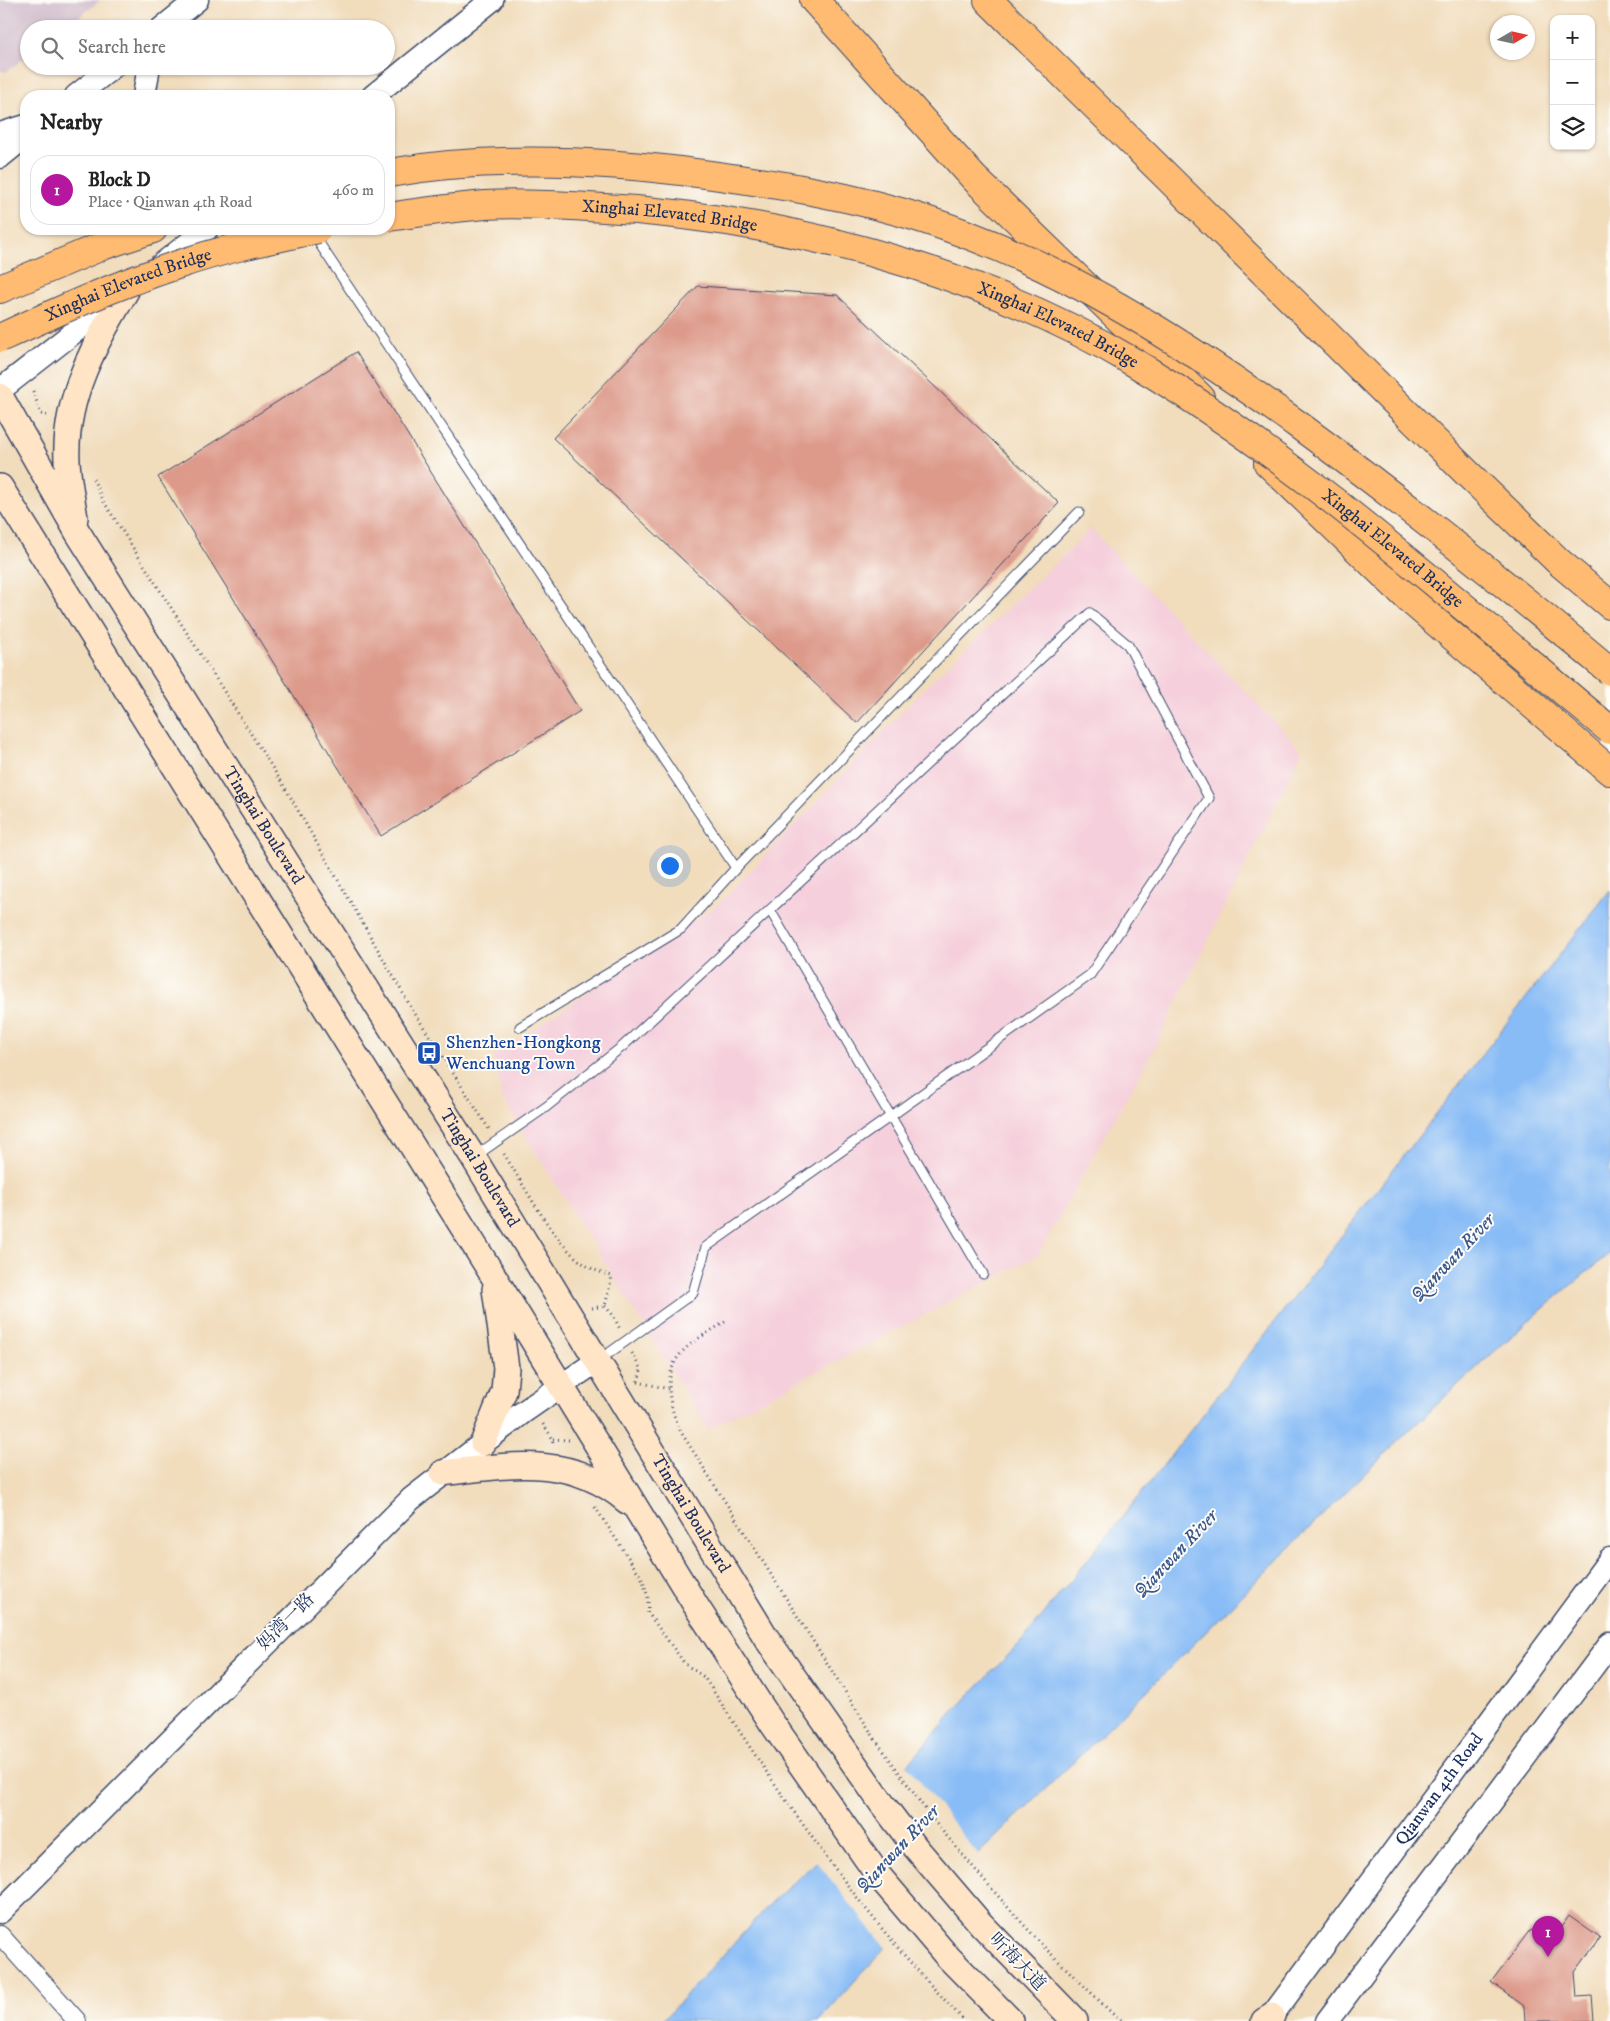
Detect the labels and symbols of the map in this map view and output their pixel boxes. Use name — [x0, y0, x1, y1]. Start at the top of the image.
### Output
north arrow — [1490, 15, 1535, 60]
street label: Xinghai Elevated Bridge — [581, 196, 759, 237]
street label: Xinghai Elevated Bridge — [42, 244, 214, 327]
street label: Xinghai Elevated Bridge — [974, 277, 1142, 374]
street label: Xinghai Elevated Bridge — [1317, 485, 1468, 613]
street label: Tinghai Boulevard — [218, 763, 309, 889]
your location — [657, 853, 683, 879]
place label: Shenzhen-Hongkong Wenchuang Town — [445, 1032, 601, 1075]
bus stop icon: Shenzhen-Hongkong Wenchuang Town — [416, 1040, 442, 1066]
street label: Tinghai Boulevard — [435, 1105, 524, 1231]
water label: Qianwan River — [1406, 1207, 1501, 1307]
street label: Tinghai Boulevard — [646, 1450, 735, 1577]
water label: Qianwan River — [1129, 1503, 1224, 1603]
street label: 妈湾一路 — [253, 1589, 319, 1655]
street label: Qianwan 4th Road — [1391, 1729, 1488, 1850]
water label: Qianwan River — [851, 1798, 946, 1898]
pin: 1 — [1532, 1916, 1564, 1957]
street label: 听海大道 — [984, 1928, 1050, 1996]

